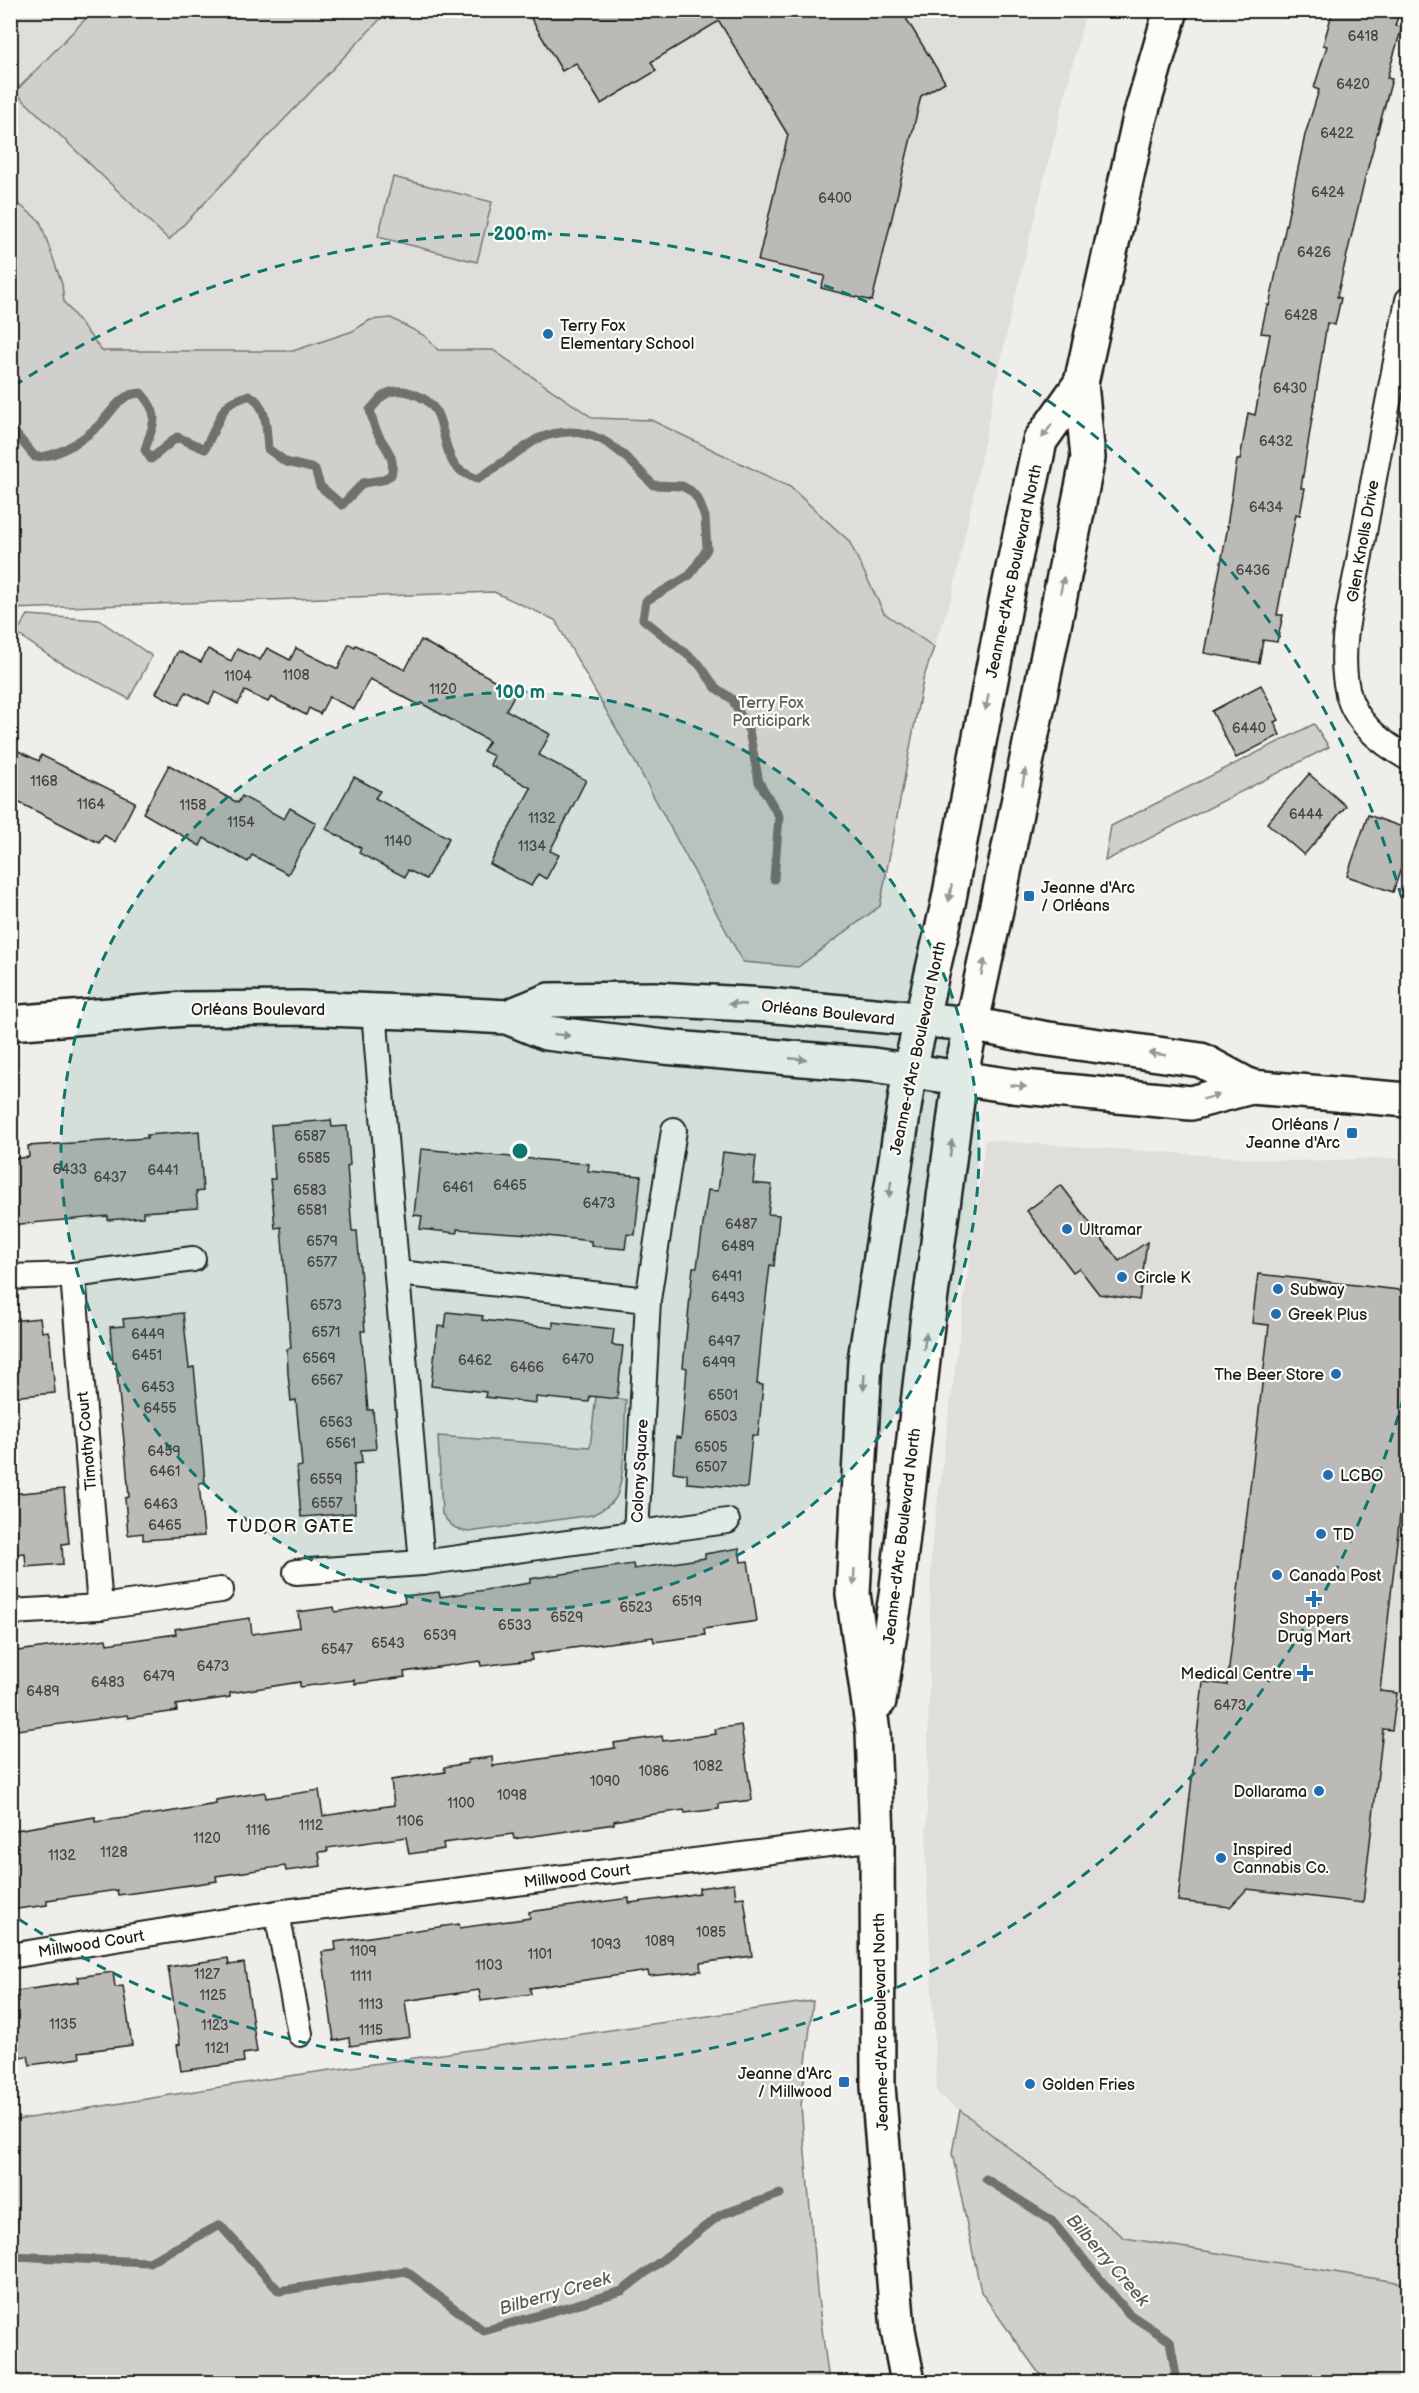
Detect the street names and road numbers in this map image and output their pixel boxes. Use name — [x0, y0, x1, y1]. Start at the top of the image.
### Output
street label: Jeanne-d'Arc Boulevard North — [983, 463, 1046, 680]
street label: Glen Knolls Drive — [1343, 478, 1384, 604]
street label: Jeanne-d'Arc Boulevard North — [887, 940, 950, 1157]
street label: Orléans Boulevard — [760, 997, 896, 1030]
street label: Orléans Boulevard — [191, 1001, 325, 1020]
street label: Timothy Court — [74, 1391, 101, 1491]
street label: Colony Square — [628, 1418, 653, 1524]
street label: Jeanne-d'Arc Boulevard North — [880, 1427, 925, 1645]
street label: Millwood Court — [523, 1861, 632, 1892]
street label: Jeanne-d'Arc Boulevard North — [870, 1913, 893, 2131]
street label: Millwood Court — [37, 1927, 146, 1962]

